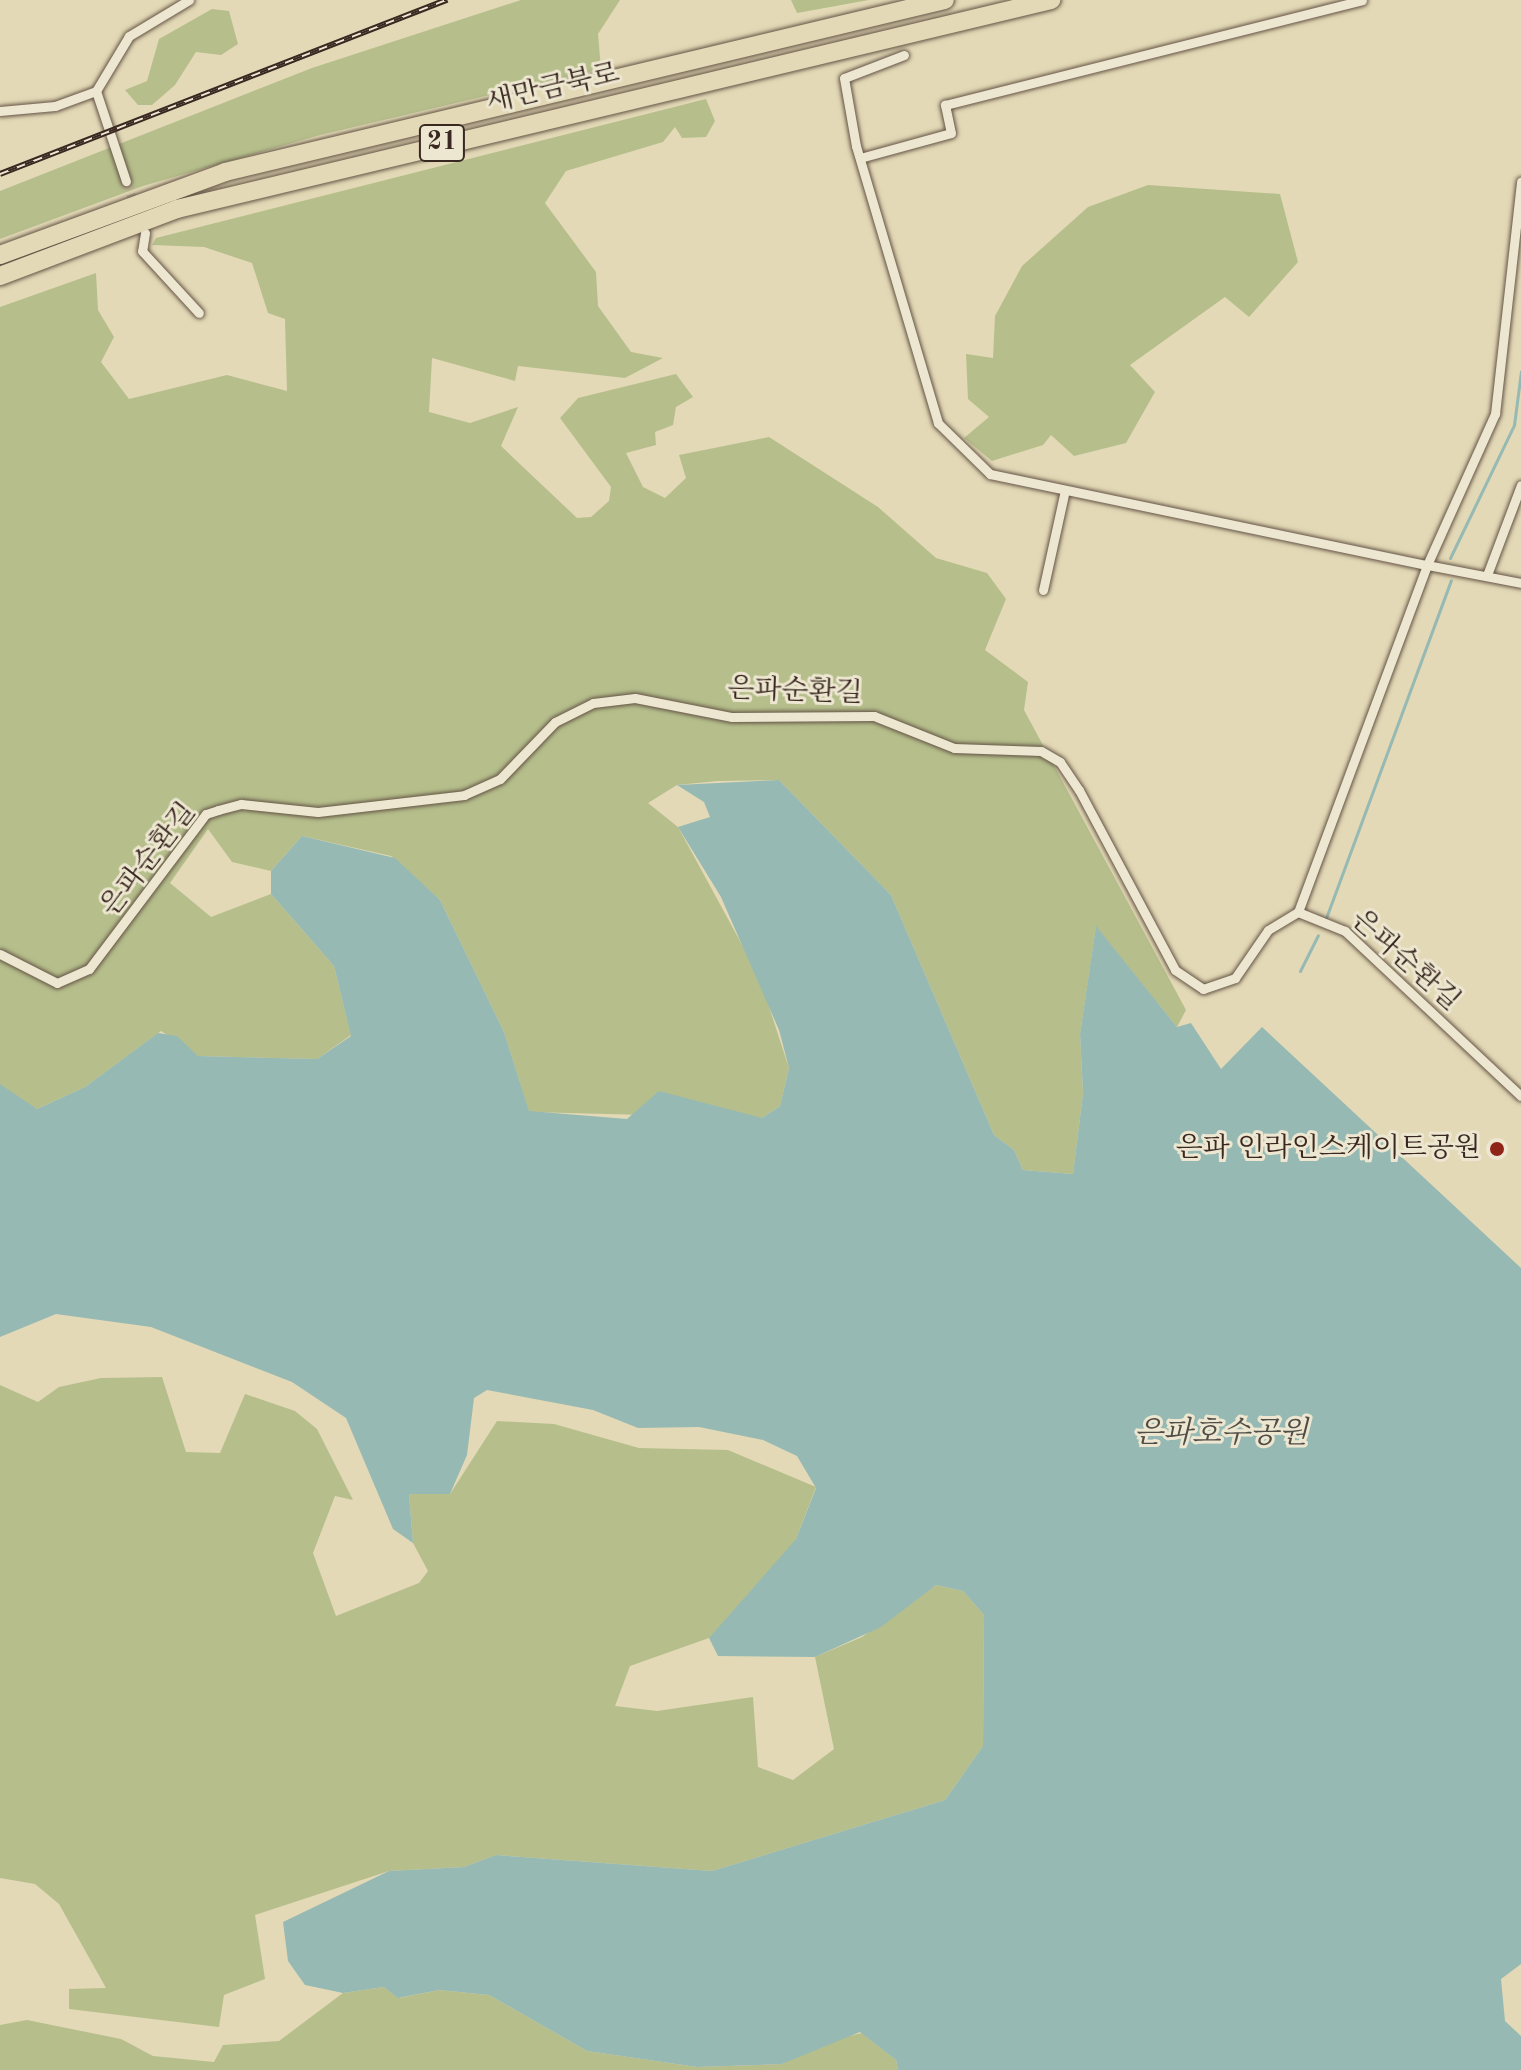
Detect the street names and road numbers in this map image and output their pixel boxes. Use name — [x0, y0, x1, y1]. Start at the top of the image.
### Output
street label: 새만금북로 — [483, 57, 623, 121]
road number: 21 — [418, 121, 466, 165]
street label: 은파순환길 — [727, 673, 863, 711]
street label: 은파순환길 — [94, 796, 204, 924]
street label: 은파순환길 — [1344, 903, 1466, 1019]

